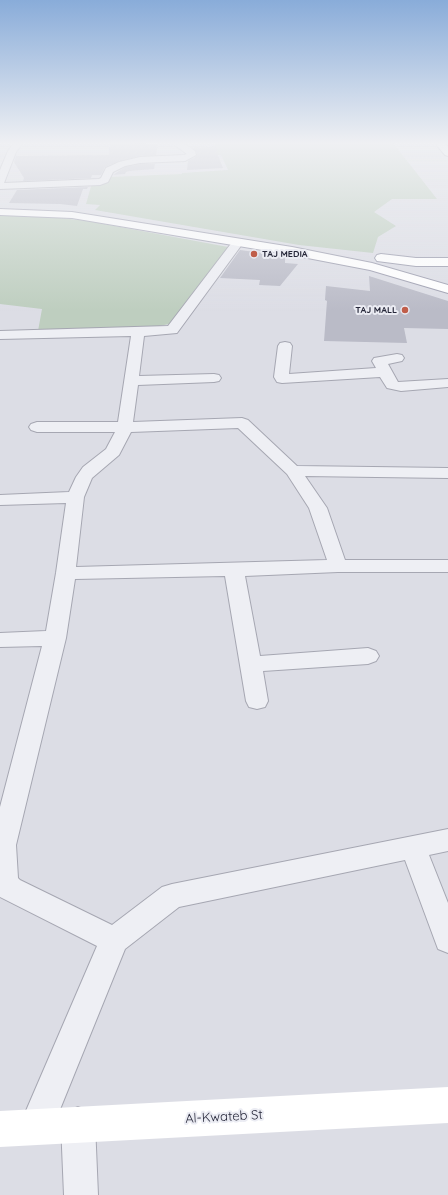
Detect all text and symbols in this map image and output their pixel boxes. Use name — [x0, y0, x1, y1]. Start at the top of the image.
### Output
marker: TAJ MEDIA — [249, 249, 259, 259]
place label: TAJ MEDIA — [262, 249, 308, 259]
place label: TAJ MALL — [355, 305, 397, 315]
marker: TAJ MALL — [400, 305, 410, 315]
street label: Al-Kwateb St — [185, 1107, 263, 1127]

